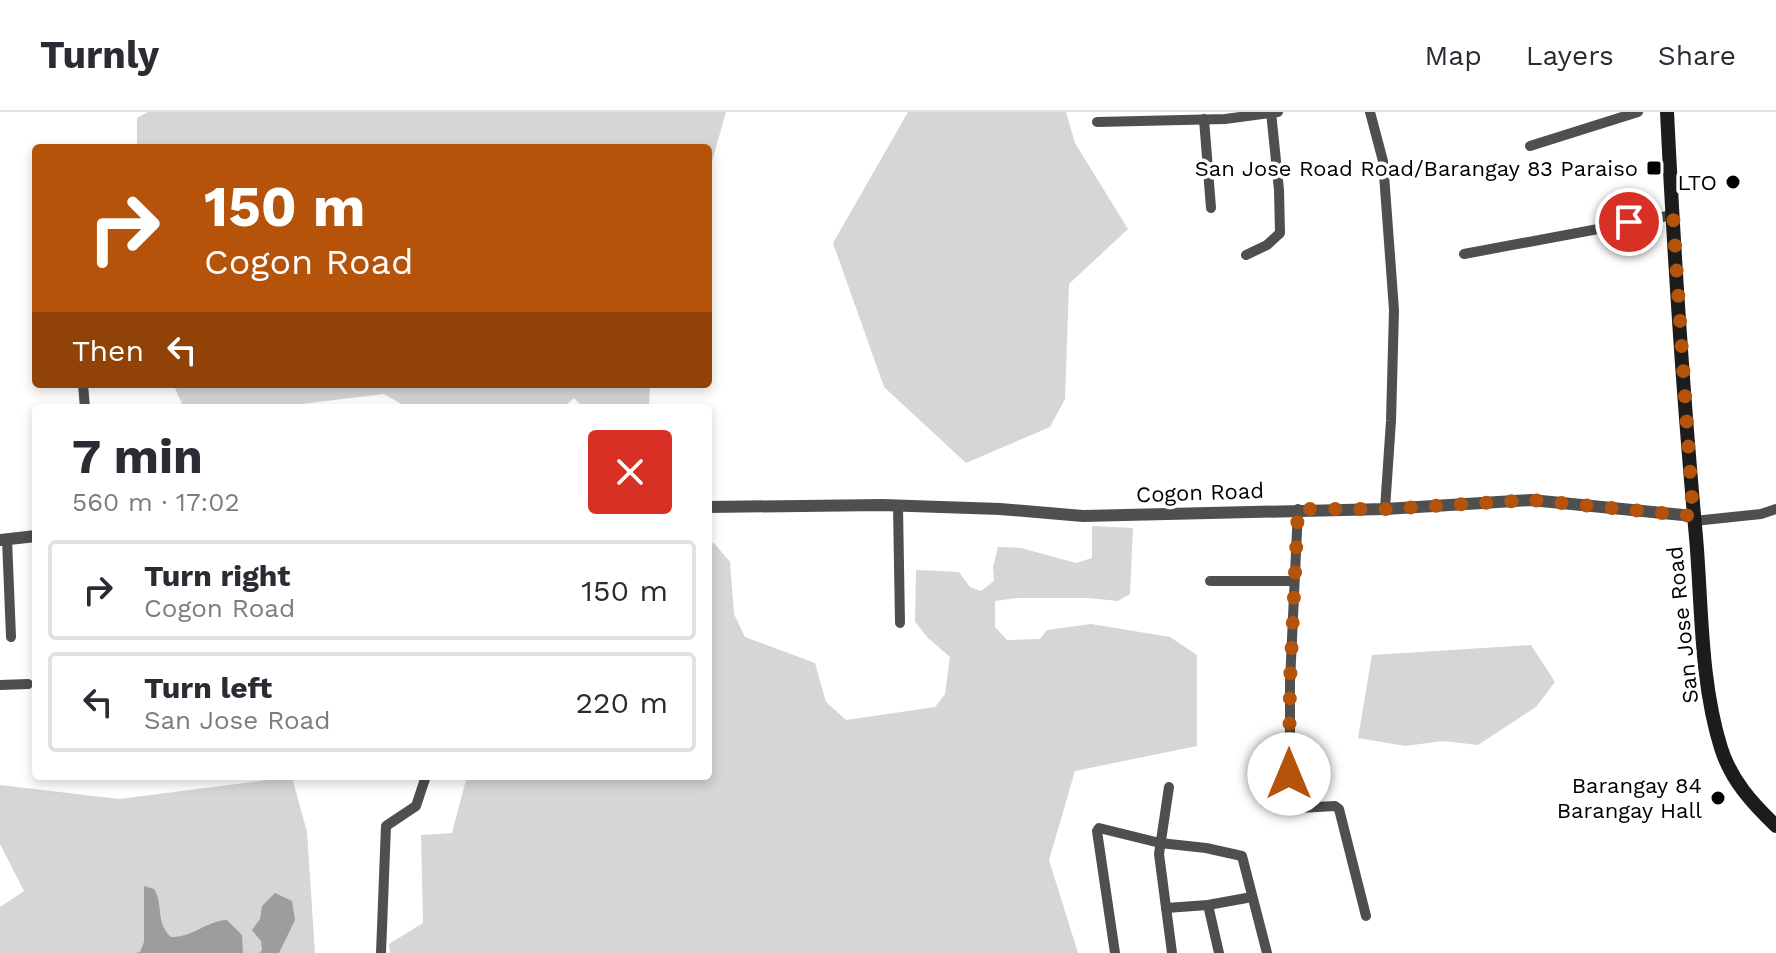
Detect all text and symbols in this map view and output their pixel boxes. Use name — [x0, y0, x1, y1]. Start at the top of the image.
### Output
text: Turnly — [40, 33, 159, 77]
text: Map — [1425, 39, 1482, 72]
text: Layers — [1526, 39, 1614, 72]
text: Share — [1658, 39, 1736, 72]
place label: San Jose Road Road/Barangay 83 Paraiso — [1195, 156, 1638, 181]
marker: San Jose Road Road/Barangay 83 Paraiso — [1645, 159, 1663, 177]
place label: LTO — [1677, 170, 1717, 195]
marker: LTO — [1724, 173, 1742, 191]
text: 150 m — [204, 174, 366, 240]
icon: right — [72, 176, 176, 280]
pin — [1595, 188, 1663, 256]
icon: arrive — [1607, 200, 1651, 244]
text: Cogon Road — [204, 241, 413, 283]
icon: left — [160, 328, 204, 372]
text: Then — [72, 333, 144, 368]
text: 7 min — [72, 428, 203, 485]
button: close — [588, 430, 672, 514]
street label: Cogon Road — [1136, 478, 1264, 507]
text: 560 m · 17:02 — [72, 487, 240, 517]
street label: San Jose Road — [1662, 545, 1703, 705]
text: Turn right — [144, 558, 290, 593]
icon: right — [76, 568, 120, 612]
text: 150 m — [581, 573, 668, 608]
text: Cogon Road — [144, 593, 295, 623]
text: Turn left — [144, 670, 272, 705]
icon: left — [76, 680, 120, 724]
text: 220 m — [576, 685, 668, 720]
text: San Jose Road — [144, 705, 331, 735]
position arrow — [1247, 732, 1331, 816]
place label: Barangay 84 Barangay Hall — [1557, 773, 1702, 823]
marker: Barangay 84 Barangay Hall — [1709, 789, 1727, 807]

